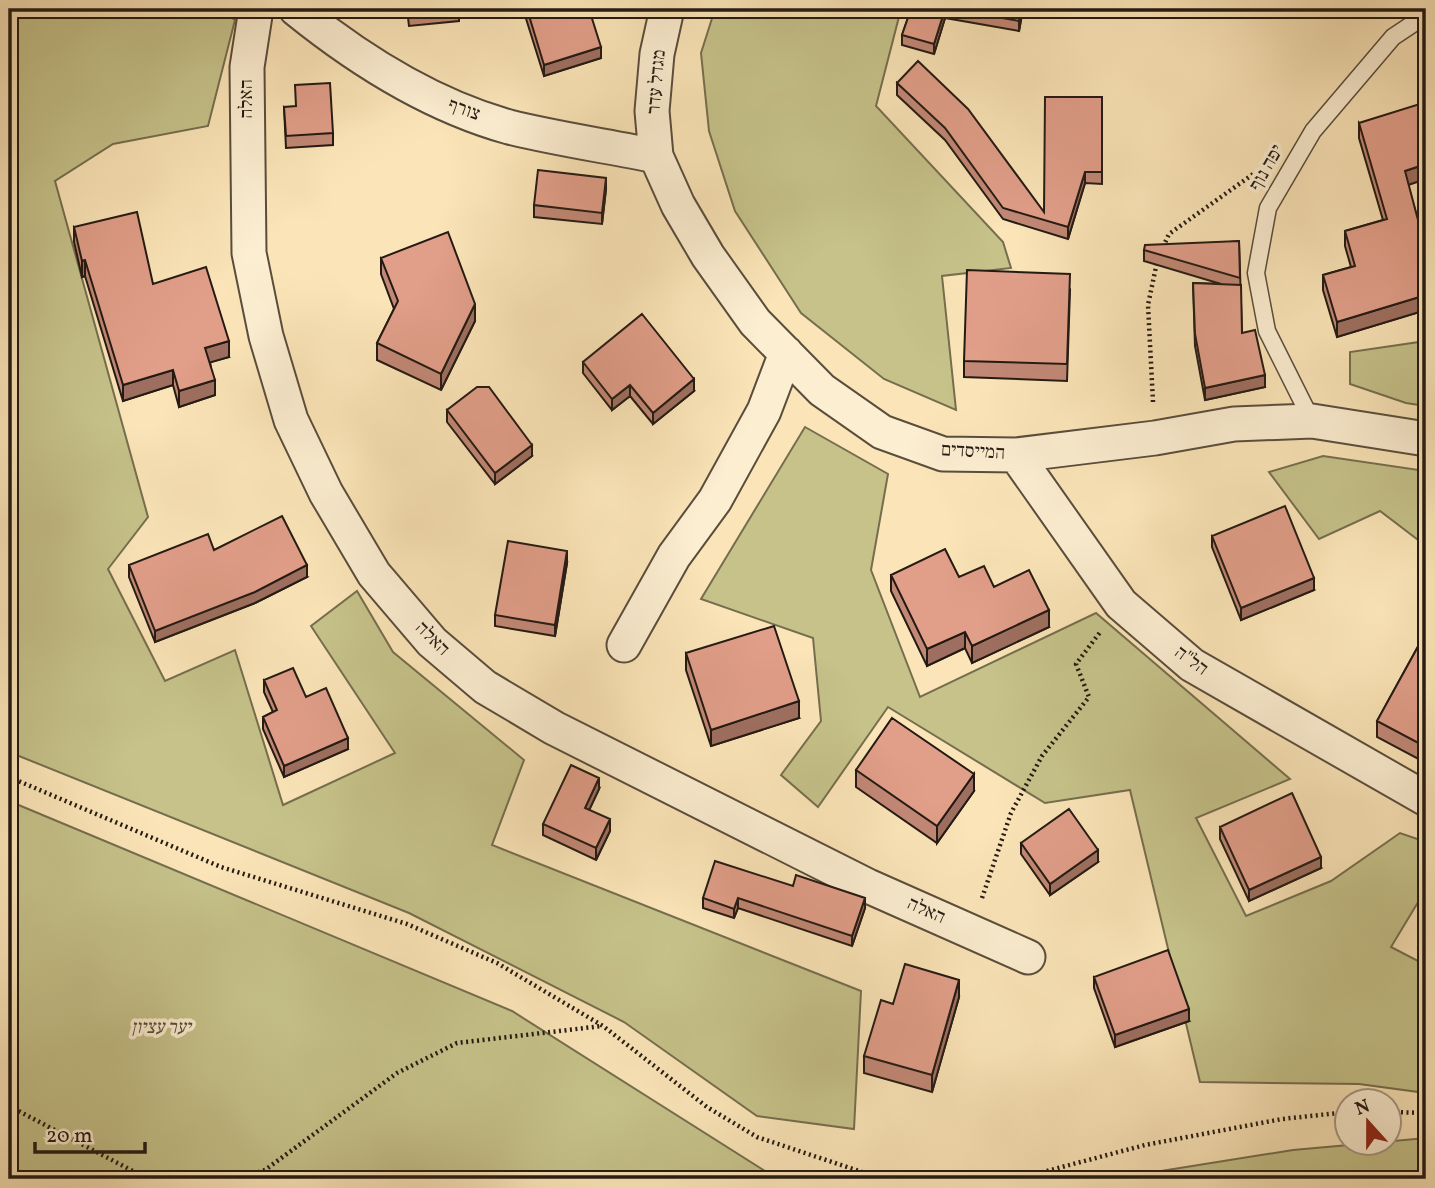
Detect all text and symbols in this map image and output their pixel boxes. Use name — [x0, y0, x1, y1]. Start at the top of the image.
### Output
street label: מגדל עדר — [641, 49, 673, 115]
street label: האלה — [234, 79, 260, 119]
street label: צורף — [444, 92, 484, 128]
street label: יפה נוף — [1243, 140, 1291, 196]
street label: המייסדים — [940, 437, 1006, 467]
street label: האלה — [409, 616, 455, 662]
street label: הל"ה — [1169, 640, 1213, 682]
street label: האלה — [903, 891, 949, 931]
park label: יער עציון — [131, 1015, 193, 1041]
north arrow — [1334, 1086, 1404, 1156]
text: N — [1352, 1093, 1374, 1123]
scale bar — [35, 1111, 145, 1155]
text: 20 m — [46, 1122, 92, 1151]

